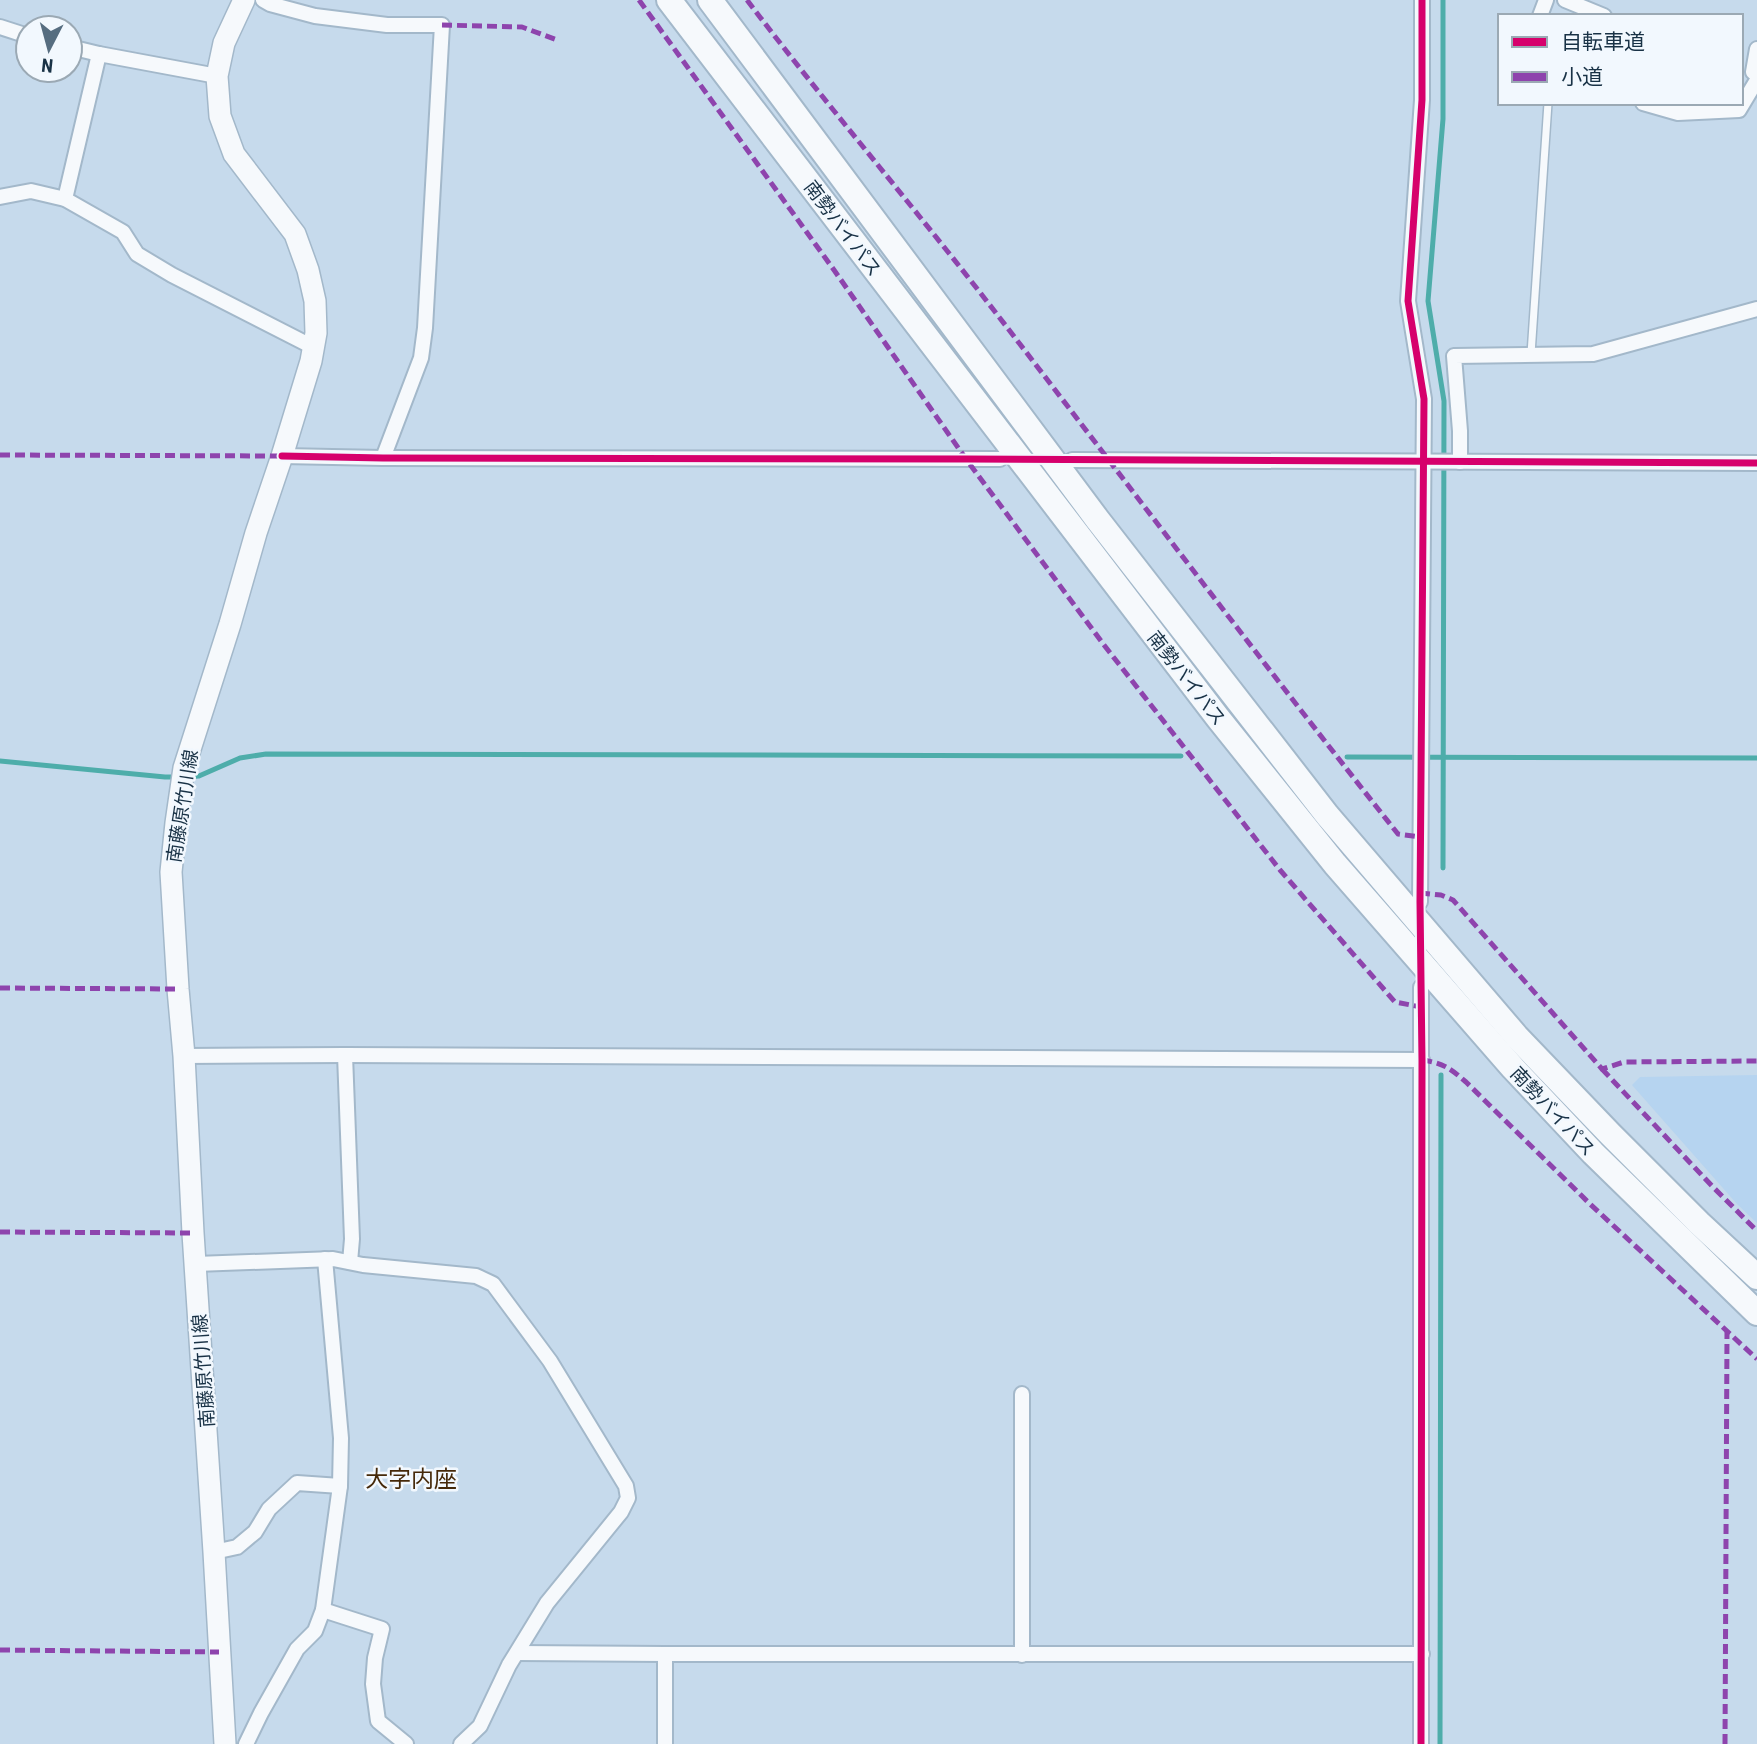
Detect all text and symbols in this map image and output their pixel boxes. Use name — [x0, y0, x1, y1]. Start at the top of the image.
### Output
north arrow — [14, 14, 84, 84]
legend — [1498, 14, 1743, 105]
text: 自転車道 — [1561, 30, 1645, 54]
text: N — [40, 53, 54, 77]
text: 小道 — [1561, 65, 1603, 89]
street label: 南勢バイパス — [799, 176, 886, 281]
street label: 南勢バイパス — [1143, 626, 1231, 730]
street label: 南藤原竹川線 — [162, 748, 203, 864]
street label: 南勢バイパス — [1505, 1062, 1600, 1161]
street label: 南藤原竹川線 — [188, 1313, 219, 1429]
district label: 大字内座 — [365, 1466, 457, 1493]

